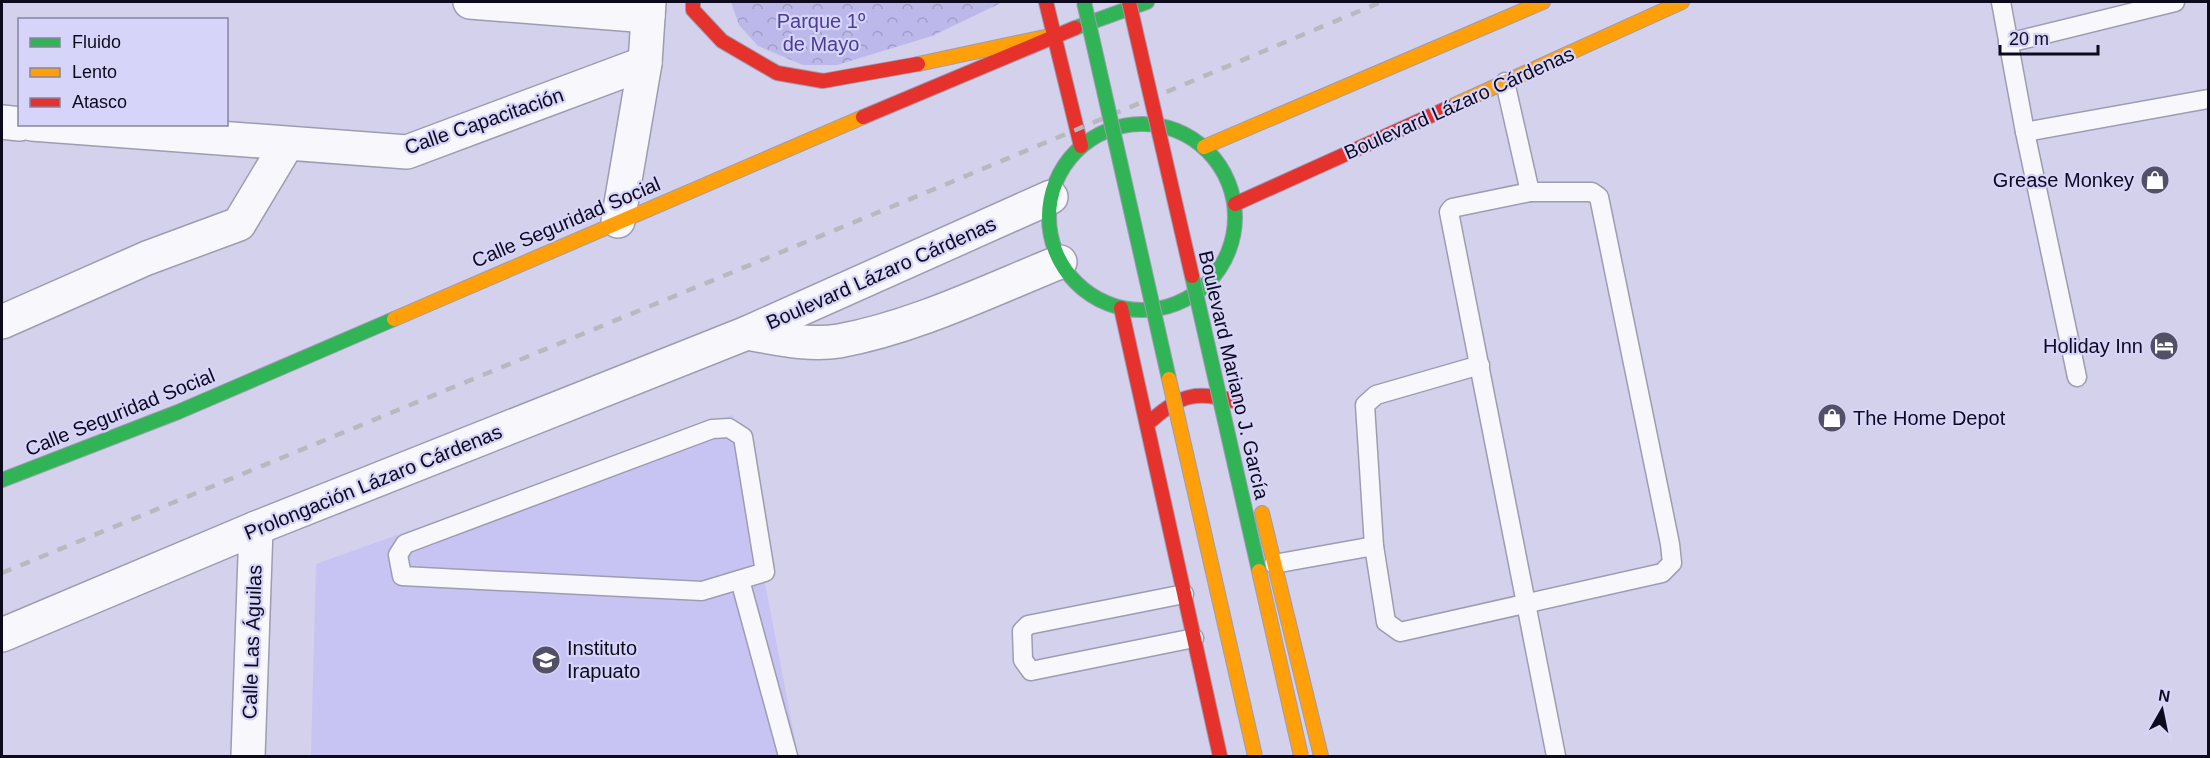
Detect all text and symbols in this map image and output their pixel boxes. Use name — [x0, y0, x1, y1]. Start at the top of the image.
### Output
park label: Parque 1º de Mayo — [777, 10, 866, 55]
legend — [18, 18, 228, 126]
scale bar — [2000, 18, 2098, 56]
text: 20 m — [2009, 29, 2049, 49]
text: Fluido — [72, 32, 121, 52]
street label: Boulevard Lázaro Cárdenas — [1341, 42, 1577, 164]
text: Lento — [72, 62, 117, 82]
street label: Calle Capacitación — [402, 83, 566, 159]
text: Atasco — [72, 92, 127, 112]
shop icon: Grease Monkey — [2139, 164, 2171, 196]
place label: Grease Monkey — [1993, 169, 2134, 191]
street label: Calle Seguridad Social — [469, 172, 663, 272]
street label: Boulevard Lázaro Cárdenas — [763, 212, 999, 334]
street label: Boulevard Mariano J. García — [1195, 249, 1274, 502]
hotel icon: Holiday Inn — [2148, 330, 2180, 362]
place label: Holiday Inn — [2043, 335, 2143, 357]
street label: Calle Seguridad Social — [22, 364, 218, 460]
shop icon: The Home Depot — [1816, 402, 1848, 434]
place label: The Home Depot — [1853, 407, 2006, 429]
street label: Prolongación Lázaro Cárdenas — [241, 420, 505, 544]
street label: Calle Las Águilas — [238, 564, 266, 720]
place label: Instituto Irapuato — [567, 637, 640, 682]
school or university icon: Instituto Irapuato — [530, 644, 562, 676]
north arrow — [2132, 680, 2192, 740]
text: N — [2157, 686, 2171, 705]

